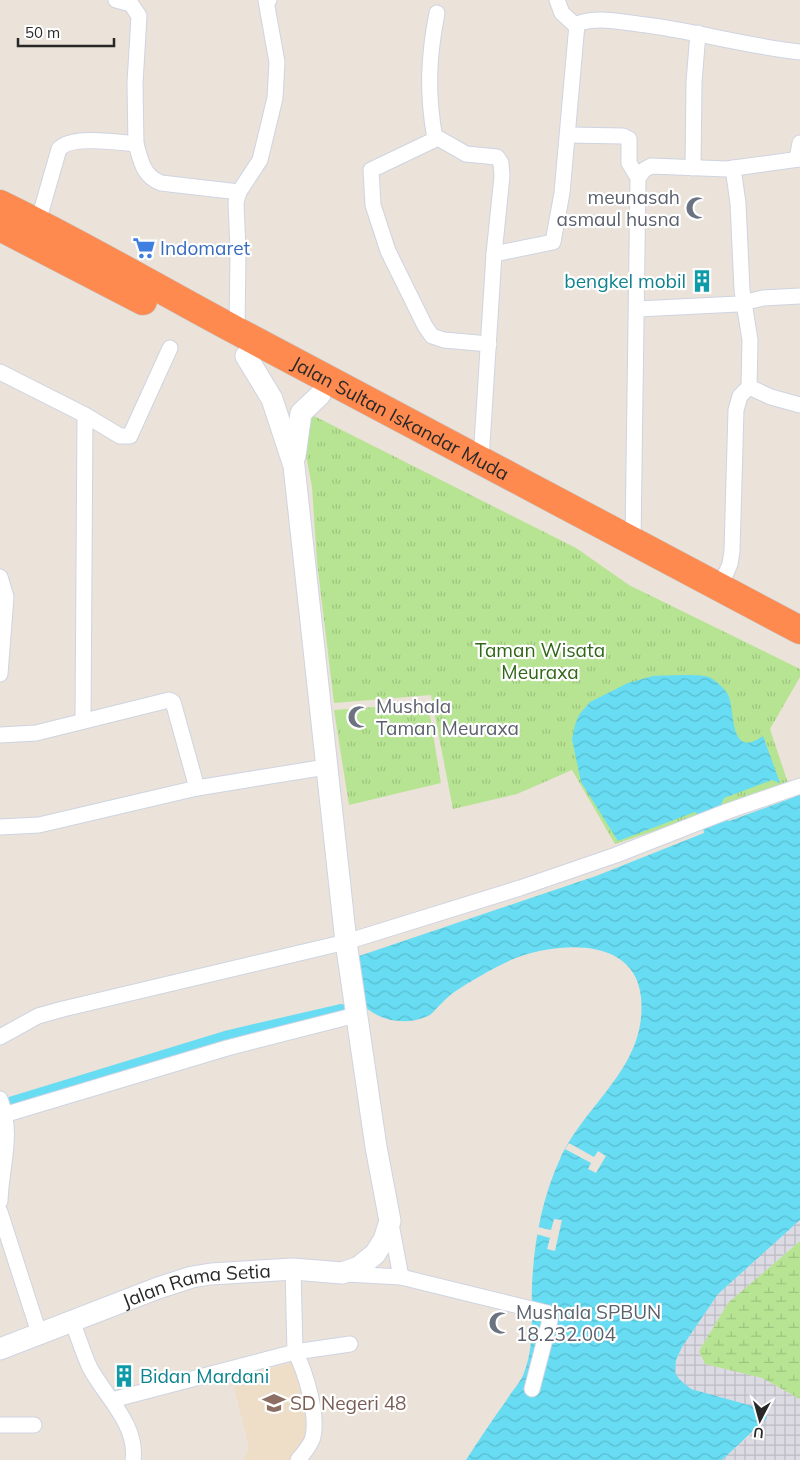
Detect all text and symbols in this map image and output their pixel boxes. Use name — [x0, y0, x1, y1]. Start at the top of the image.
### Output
scale bar — [18, 15, 114, 47]
text: 50 m — [25, 23, 60, 42]
place label: meunasah asmaul husna — [557, 185, 680, 231]
mosque icon: meunasah asmaul husna — [684, 195, 710, 221]
supermarket icon: Indomaret — [131, 235, 157, 261]
place label: Indomaret — [160, 236, 250, 260]
building icon: bengkel mobil — [689, 268, 715, 294]
place label: bengkel mobil — [564, 269, 686, 293]
street label: Jalan Sultan Iskandar Muda — [288, 351, 513, 485]
park label: Taman Wisata Meuraxa — [475, 638, 605, 684]
place label: Mushala Taman Meuraxa — [376, 694, 519, 740]
mosque icon: Mushala Taman Meuraxa — [346, 704, 372, 730]
street label: Jalan Rama Setia — [119, 1258, 271, 1313]
place label: Mushala SPBUN 18.232.004 — [516, 1300, 661, 1346]
mosque icon: Mushala SPBUN 18.232.004 — [487, 1310, 513, 1336]
building icon: Bidan Mardani — [111, 1363, 137, 1389]
place label: Bidan Mardani — [140, 1364, 269, 1388]
school or university icon: SD Negeri 48 — [261, 1390, 287, 1416]
place label: SD Negeri 48 — [290, 1391, 407, 1415]
north arrow — [735, 1395, 785, 1445]
text: U — [753, 1423, 765, 1442]

